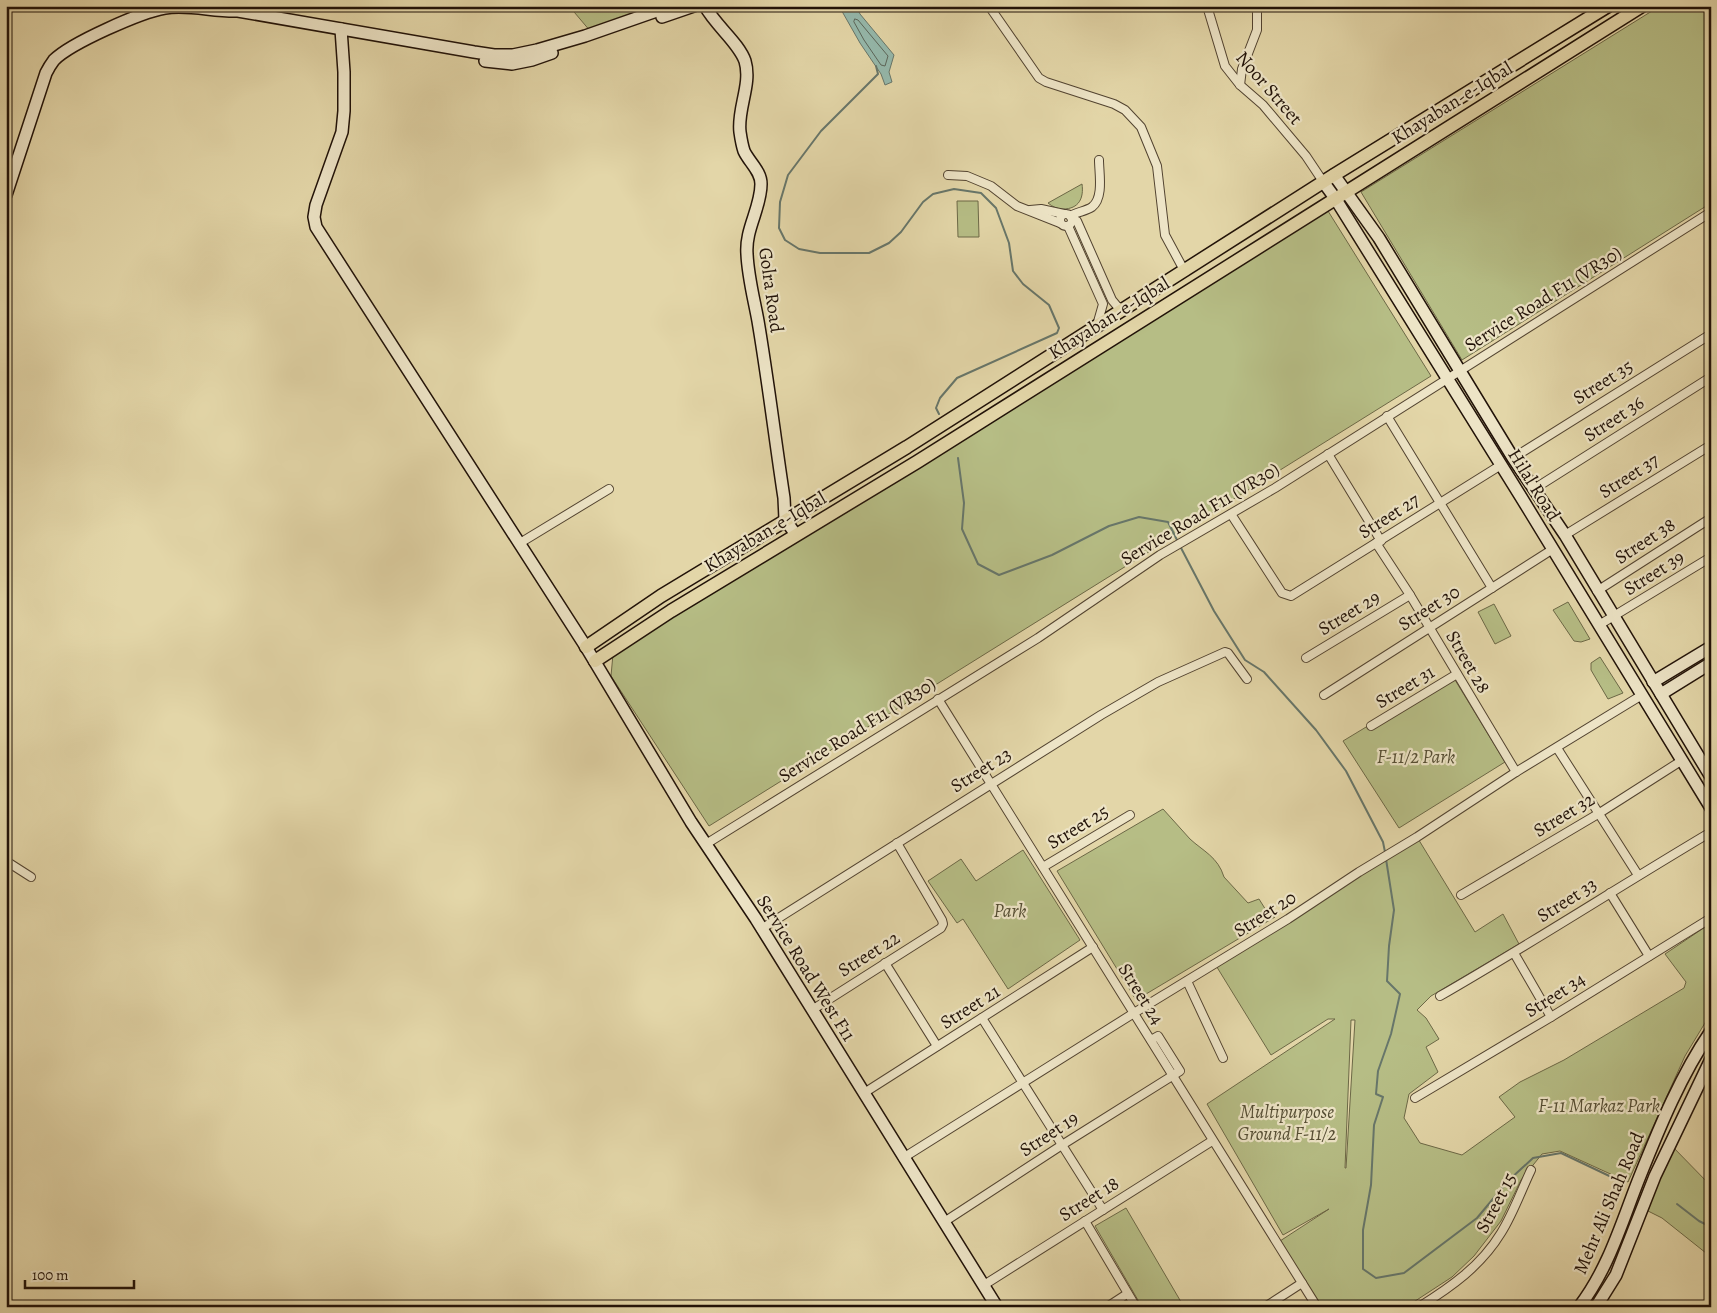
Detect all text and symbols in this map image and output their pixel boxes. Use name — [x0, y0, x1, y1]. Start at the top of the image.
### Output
street label: Noor Street — [1230, 46, 1308, 130]
street label: Khayaban-e-Iqbal — [1386, 55, 1518, 151]
street label: Service Road F11 (VR30) — [1459, 240, 1627, 358]
street label: Golra Road — [752, 246, 790, 335]
street label: Khayaban-e-Iqbal — [1043, 270, 1175, 366]
street label: Street 35 — [1568, 353, 1638, 411]
street label: Street 36 — [1579, 390, 1649, 448]
street label: Hilal Road — [1502, 444, 1567, 527]
street label: Street 37 — [1594, 447, 1664, 505]
street label: Service Road F11 (VR30) — [1116, 456, 1284, 572]
street label: Khayaban-e-Iqbal — [699, 485, 831, 579]
street label: Street 27 — [1353, 487, 1425, 545]
street label: Street 38 — [1610, 512, 1680, 570]
street label: Street 39 — [1619, 544, 1689, 602]
street label: Street 30 — [1393, 579, 1465, 637]
street label: Street 29 — [1313, 584, 1385, 642]
street label: Street 28 — [1440, 626, 1496, 698]
street label: Street 31 — [1370, 659, 1440, 715]
street label: Service Road F11 (VR30) — [773, 671, 941, 789]
street label: Street 23 — [946, 741, 1016, 799]
park label: F-11/2 Park — [1377, 744, 1455, 770]
street label: Street 32 — [1528, 786, 1600, 844]
street label: Street 25 — [1042, 798, 1114, 856]
street label: Street 33 — [1532, 871, 1602, 929]
street label: Street 20 — [1229, 885, 1301, 943]
street label: Service Road West F11 — [750, 890, 862, 1047]
park label: Park — [994, 898, 1026, 924]
street label: Street 22 — [833, 925, 905, 983]
street label: Street 24 — [1112, 958, 1170, 1030]
street label: Street 34 — [1520, 966, 1591, 1024]
street label: Street 21 — [935, 978, 1005, 1036]
park label: F-11 Markaz Park — [1538, 1093, 1660, 1119]
park label: Multipurpose Ground F-11/2 — [1237, 1099, 1337, 1147]
street label: Street 19 — [1014, 1105, 1084, 1163]
street label: Mehr Ali Shah Road — [1567, 1127, 1651, 1278]
street label: Street 15 — [1469, 1168, 1523, 1238]
street label: Street 18 — [1054, 1170, 1124, 1228]
scale bar — [25, 1258, 134, 1290]
text: 100 m — [32, 1265, 69, 1285]

